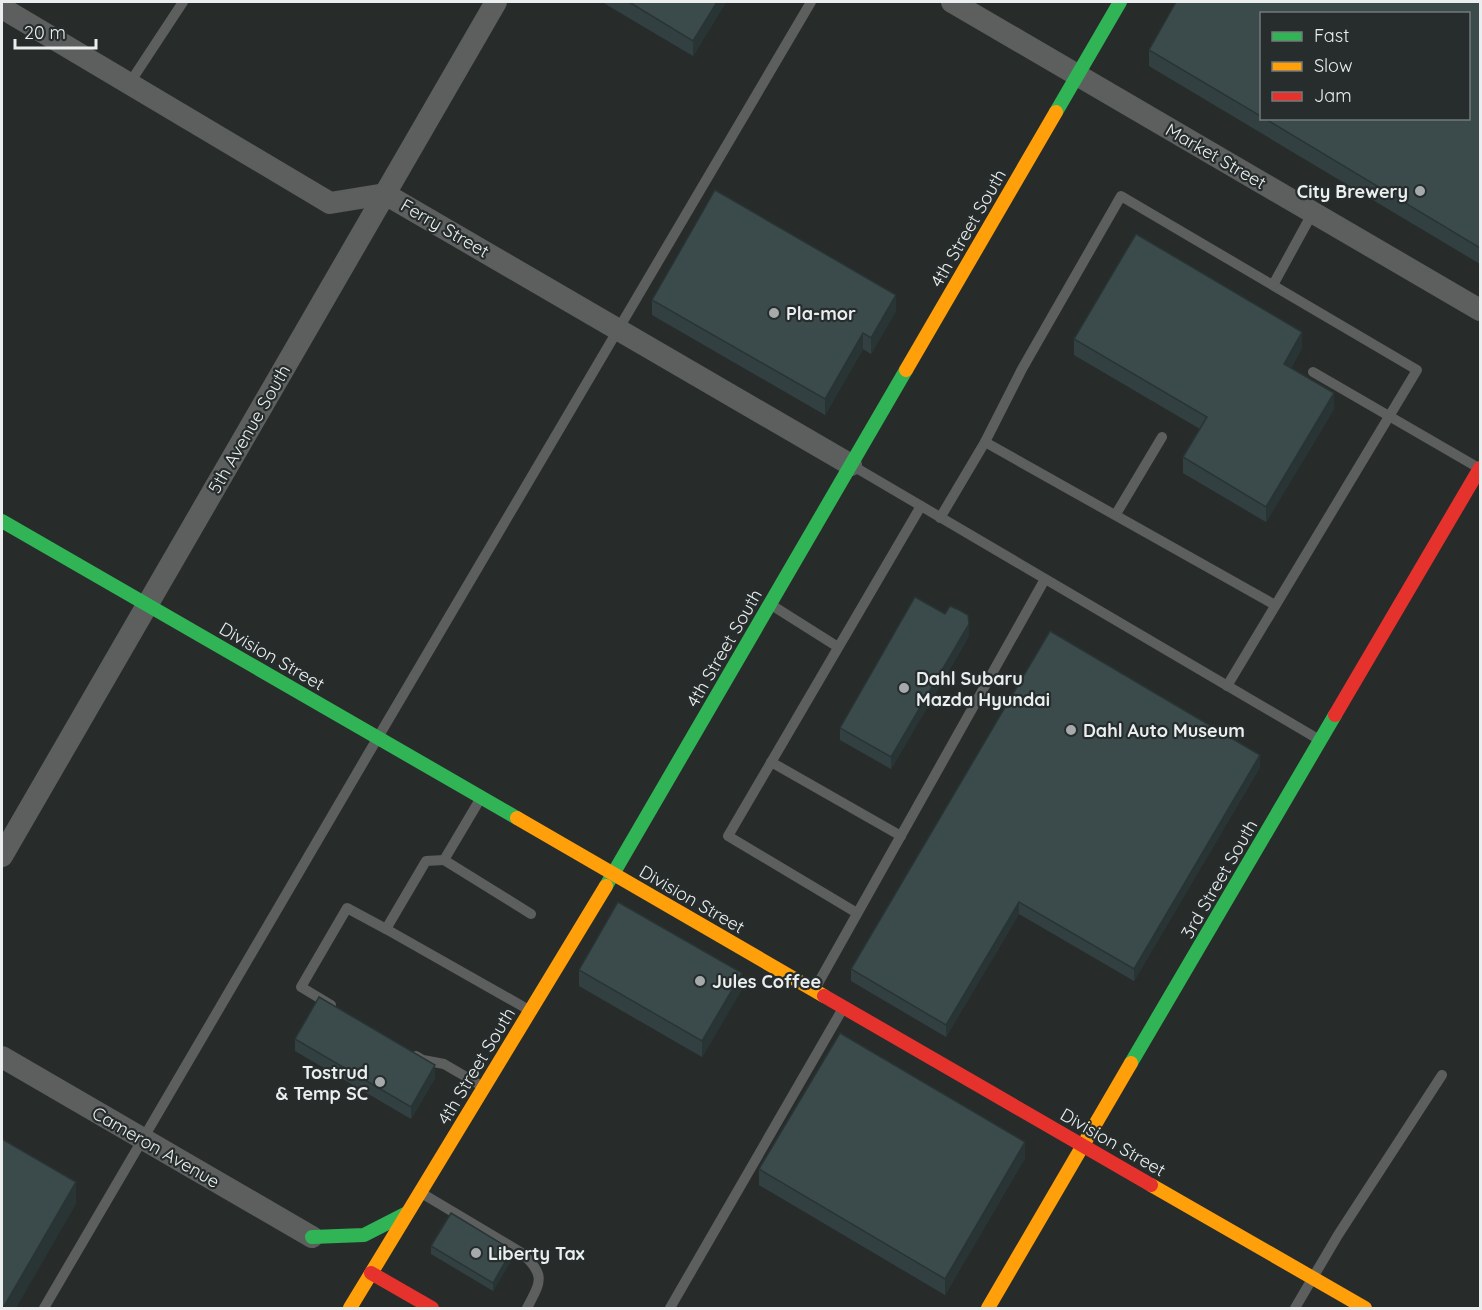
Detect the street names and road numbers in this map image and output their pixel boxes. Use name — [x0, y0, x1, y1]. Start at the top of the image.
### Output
street label: Market Street — [1162, 118, 1270, 194]
street label: 4th Street South — [925, 165, 1011, 291]
street label: Ferry Street — [397, 193, 493, 263]
street label: 5th Avenue South — [203, 360, 295, 498]
street label: 4th Street South — [681, 585, 767, 711]
street label: Division Street — [215, 617, 329, 695]
street label: 3rd Street South — [1176, 815, 1262, 943]
street label: Division Street — [635, 860, 749, 938]
street label: 4th Street South — [432, 1003, 520, 1129]
street label: Cameron Avenue — [88, 1101, 224, 1193]
street label: Division Street — [1056, 1103, 1170, 1181]

